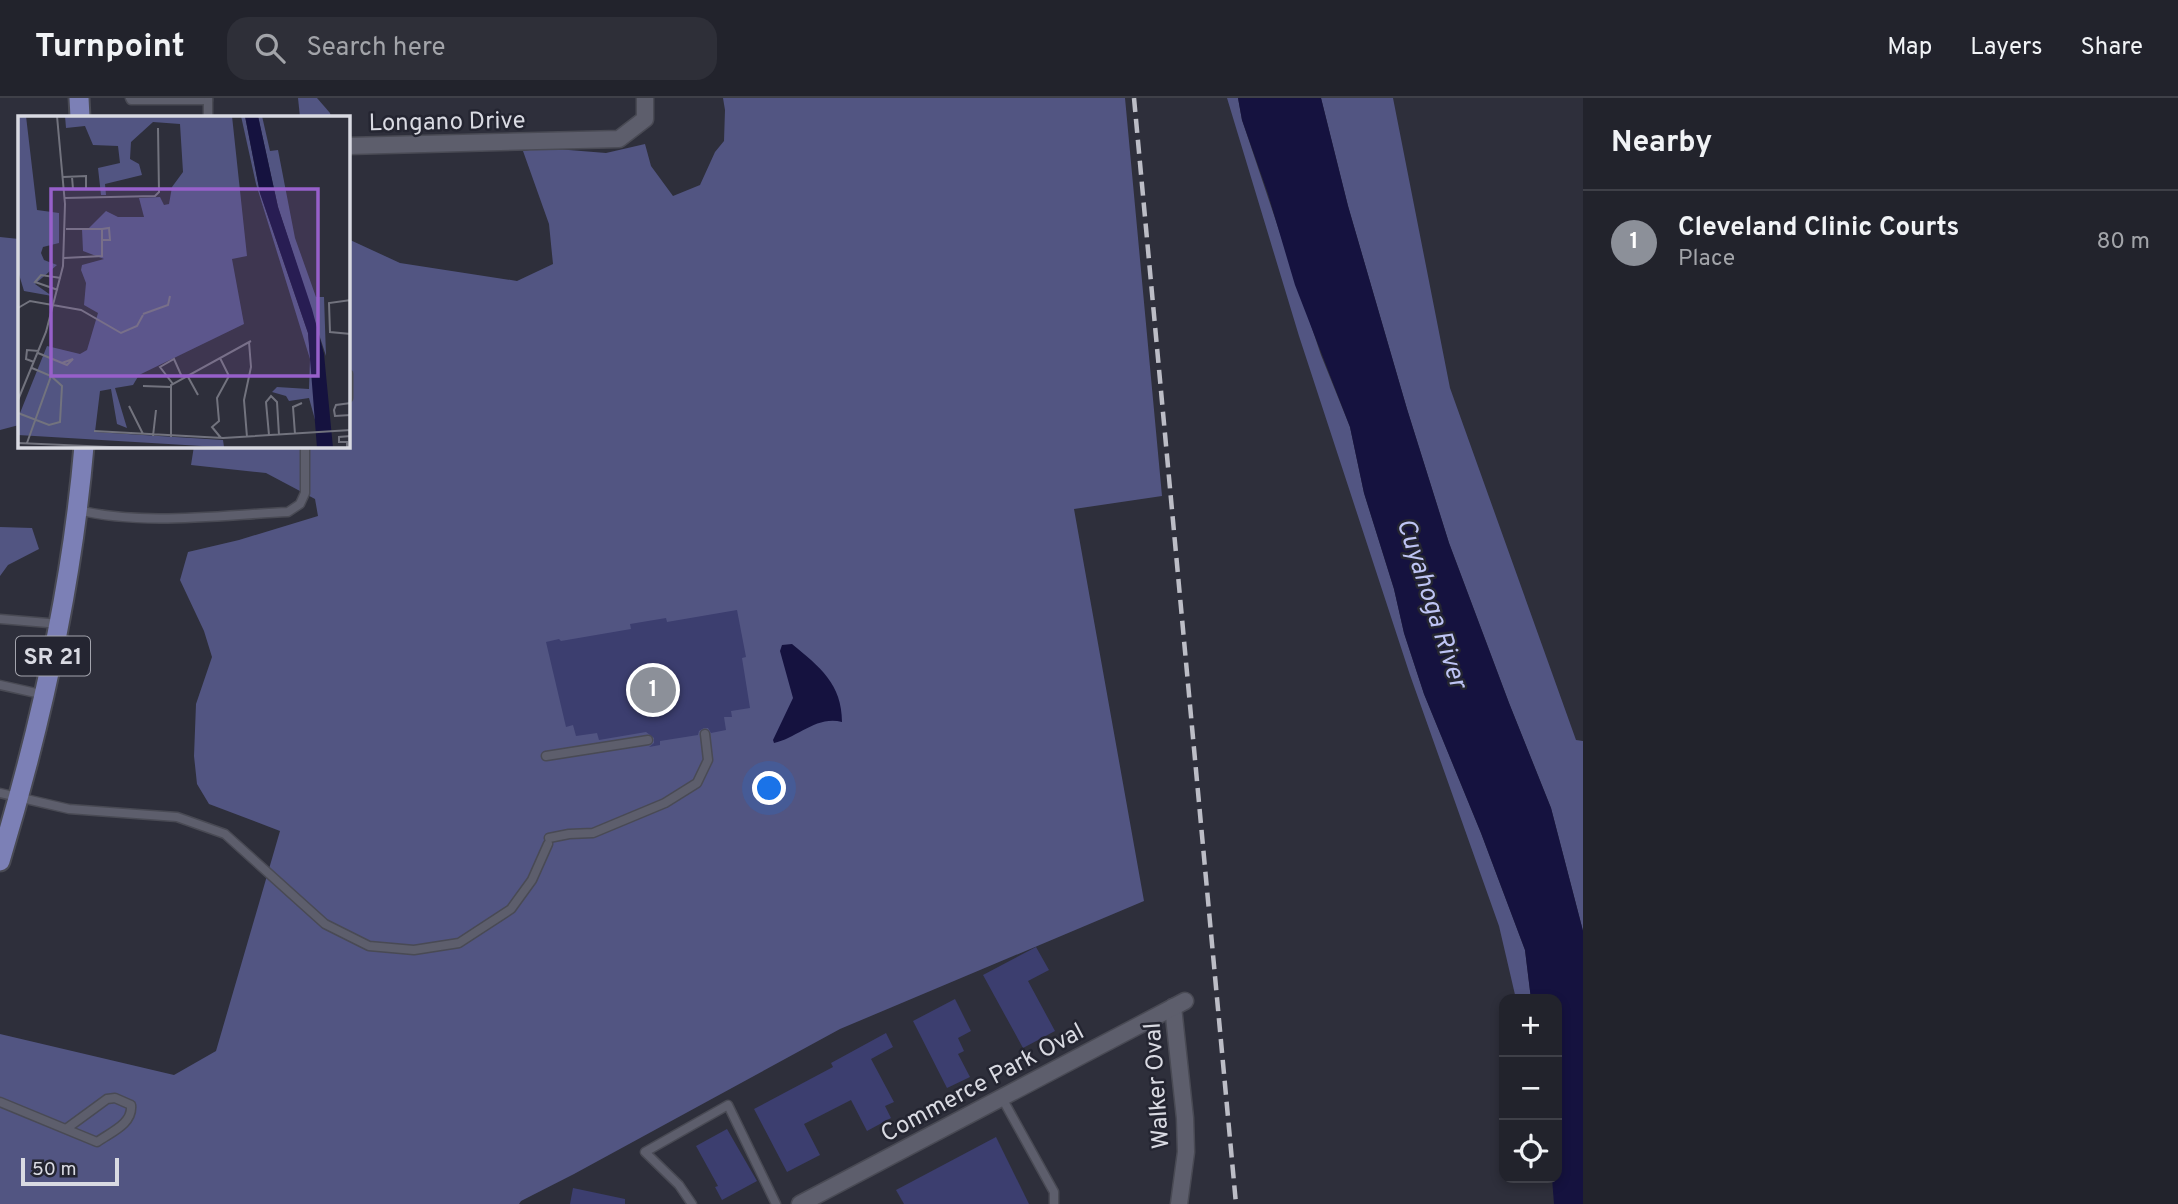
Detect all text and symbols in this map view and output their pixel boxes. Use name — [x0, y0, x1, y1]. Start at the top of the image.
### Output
search box — [227, 17, 717, 80]
text: Turnpoint — [35, 27, 185, 69]
icon: search — [251, 29, 289, 67]
text: Search here — [307, 32, 446, 65]
text: Map — [1887, 33, 1932, 63]
text: Layers — [1970, 33, 2042, 63]
text: Share — [2080, 33, 2143, 63]
street label: Longano Drive — [368, 107, 526, 139]
inset map — [18, 116, 350, 448]
text: Nearby — [1611, 125, 1712, 162]
text: Cleveland Clinic Courts — [1678, 212, 1959, 245]
text: 1 — [1629, 228, 1639, 257]
text: 80 m — [2097, 228, 2150, 257]
text: Place — [1678, 245, 1735, 274]
water label: Cuyahoga River — [1388, 514, 1474, 695]
road number: SR 21 — [16, 636, 90, 676]
pin: 1 — [630, 664, 676, 716]
your location — [752, 771, 786, 805]
map controls — [1499, 994, 1562, 1183]
button: + — [1499, 994, 1562, 1057]
street label: Commerce Park Oval — [876, 1017, 1090, 1150]
street label: Walker Oval — [1139, 1022, 1177, 1150]
button: − — [1499, 1057, 1562, 1120]
button: locate — [1499, 1120, 1562, 1183]
scale bar — [21, 1155, 119, 1187]
text: 50 m — [32, 1158, 77, 1182]

